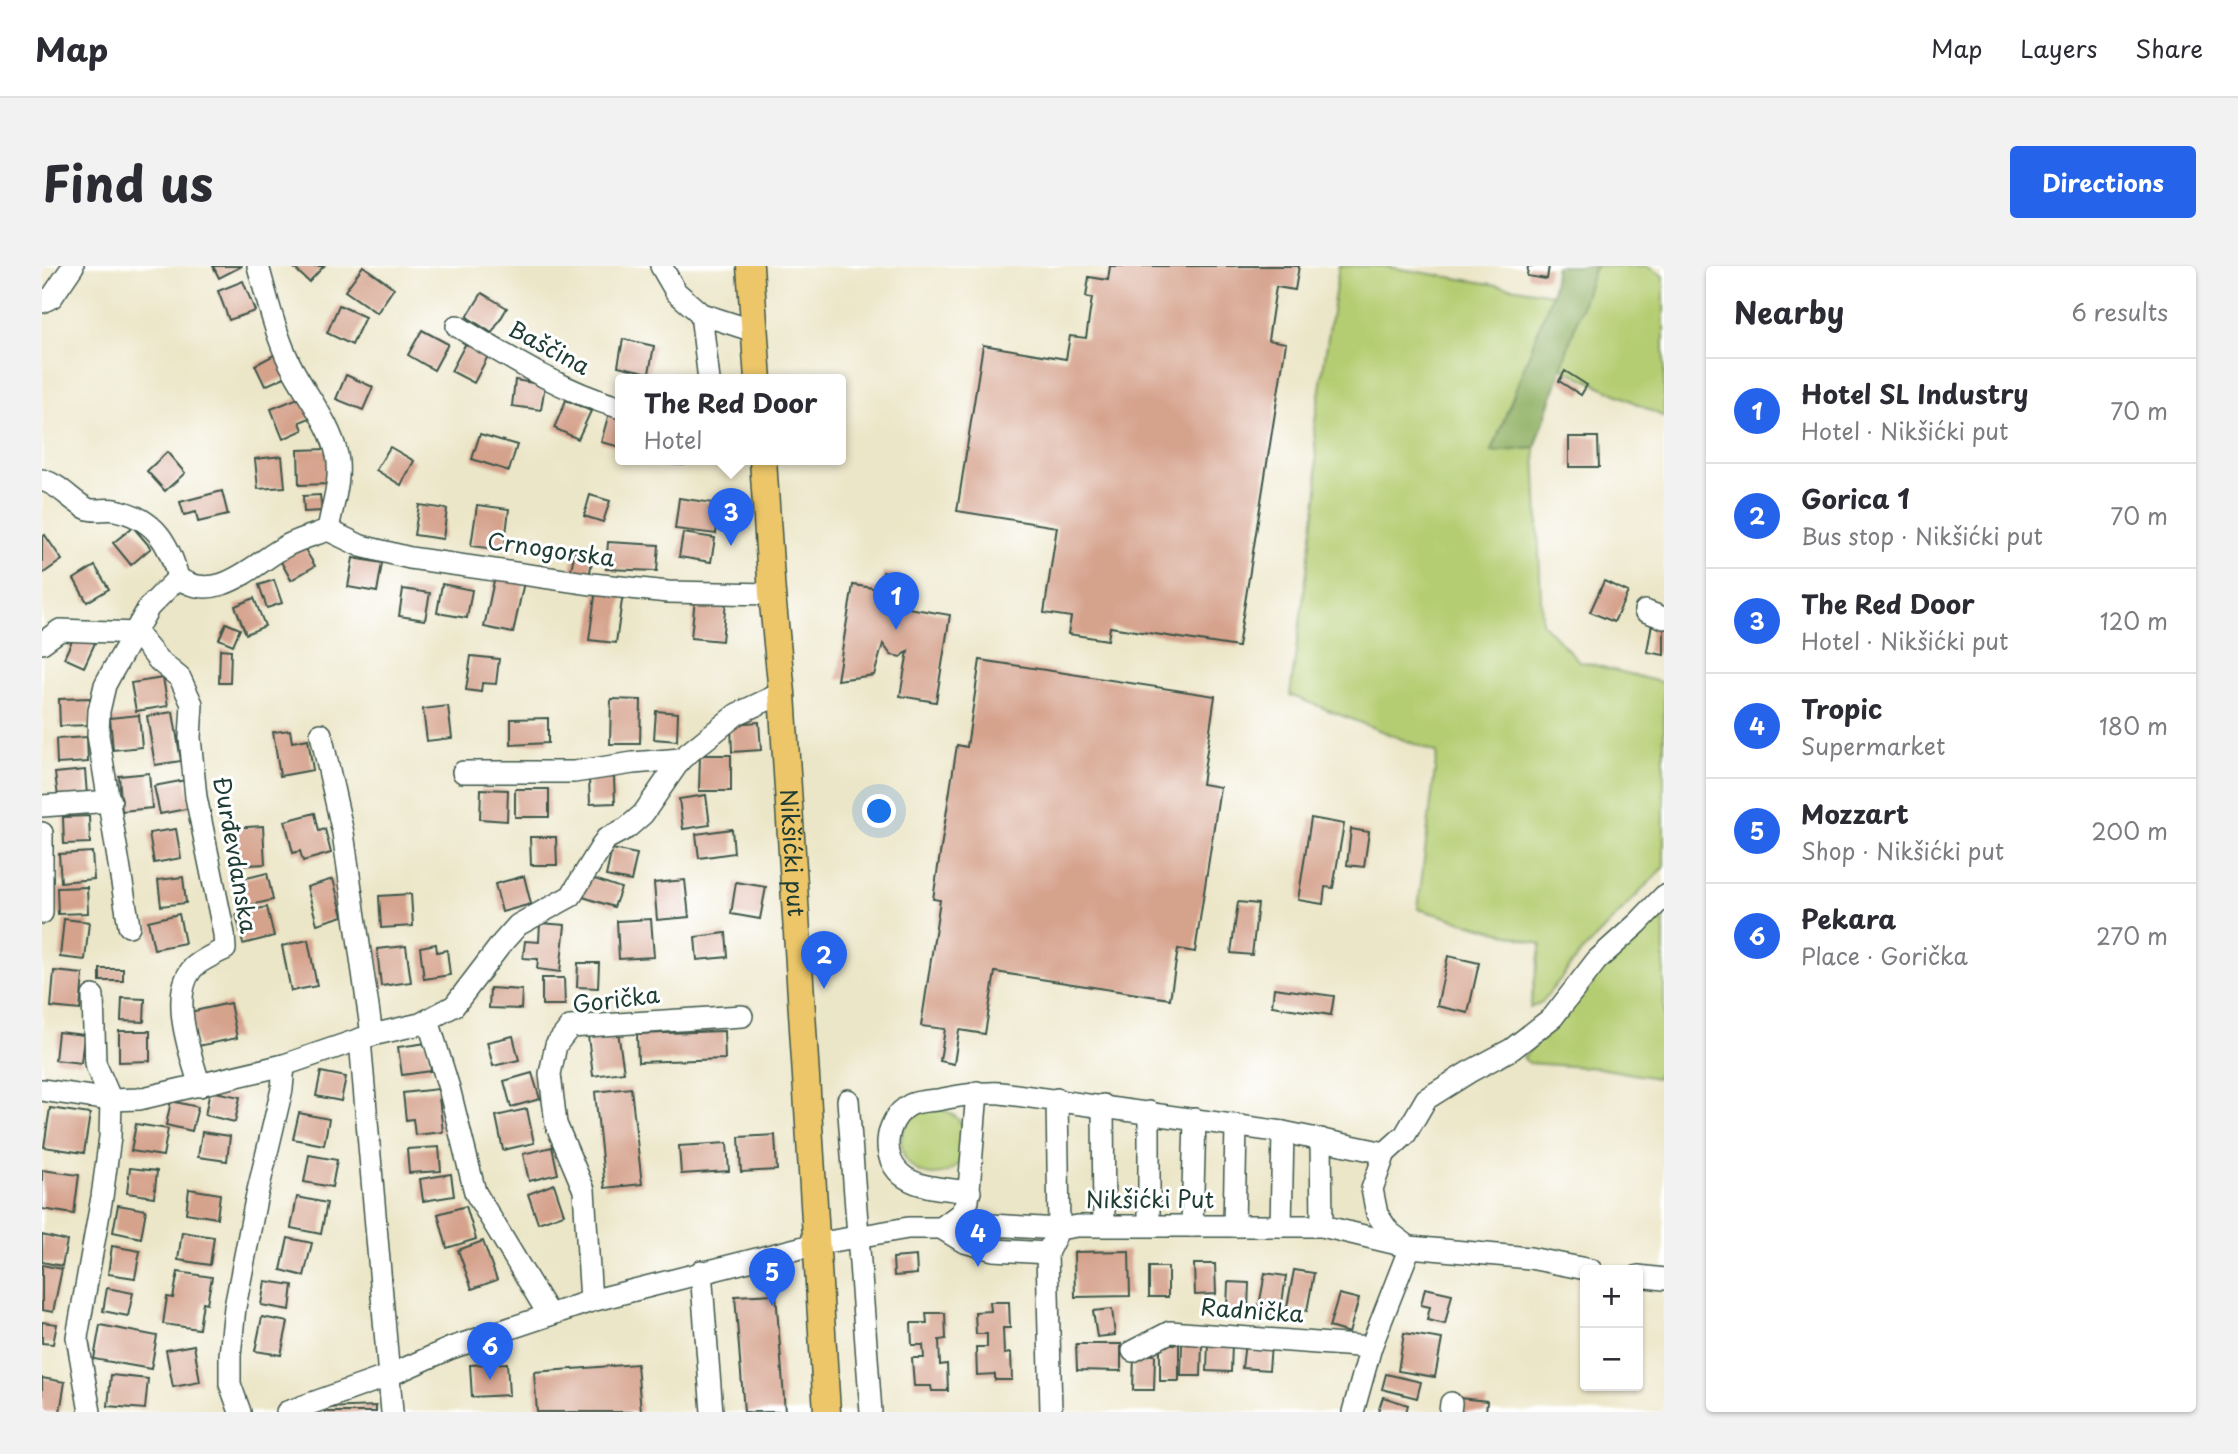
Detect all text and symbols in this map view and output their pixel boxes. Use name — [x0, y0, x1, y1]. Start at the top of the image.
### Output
text: Map — [35, 23, 108, 73]
text: Map — [1931, 30, 1982, 66]
text: Layers — [2020, 30, 2097, 66]
text: Share — [2135, 30, 2203, 66]
text: Find us — [42, 145, 213, 219]
button: Directions — [2010, 146, 2196, 218]
text: Nearby — [1734, 289, 1844, 334]
text: 6 results — [2072, 294, 2168, 329]
street label: Baščina — [503, 311, 597, 383]
popup — [615, 374, 846, 465]
text: Hotel SL Industry — [1801, 374, 2028, 413]
text: The Red Door — [644, 383, 817, 422]
text: 1 — [1752, 393, 1763, 428]
text: 70 m — [2110, 393, 2168, 428]
text: Hotel · Nikšićki put — [1801, 413, 2008, 448]
text: Hotel — [644, 422, 702, 457]
text: Gorica 1 — [1801, 479, 1910, 518]
pin: 3 — [708, 488, 754, 546]
text: 2 — [1749, 498, 1765, 533]
text: 70 m — [2110, 498, 2168, 533]
text: Bus stop · Nikšićki put — [1801, 518, 2043, 553]
street label: Crnogorska — [485, 522, 618, 575]
pin: 1 — [873, 572, 919, 630]
text: The Red Door — [1801, 584, 1975, 623]
text: 3 — [1749, 603, 1765, 638]
text: 120 m — [2100, 603, 2168, 638]
text: Hotel · Nikšićki put — [1801, 623, 2008, 658]
text: Tropic — [1801, 689, 1882, 728]
text: 4 — [1749, 708, 1765, 743]
text: 180 m — [2099, 708, 2168, 743]
text: Supermarket — [1801, 728, 1945, 763]
street label: Đurđevdanska — [205, 774, 268, 936]
street label: Nikšićki put — [772, 788, 815, 918]
your location — [862, 794, 896, 828]
text: Mozzart — [1801, 794, 1909, 833]
text: 5 — [1750, 813, 1764, 848]
text: 200 m — [2091, 813, 2168, 848]
text: Shop · Nikšićki put — [1801, 833, 2004, 868]
text: Pekara — [1801, 899, 1896, 938]
text: 6 — [1749, 918, 1765, 953]
text: 270 m — [2096, 918, 2168, 953]
pin: 2 — [801, 931, 847, 989]
text: Place · Gorička — [1801, 938, 1968, 973]
street label: Gorička — [570, 976, 662, 1021]
street label: Nikšićki Put — [1086, 1181, 1214, 1216]
pin: 4 — [955, 1209, 1001, 1267]
pin: 5 — [749, 1248, 795, 1306]
map controls — [1580, 1265, 1643, 1391]
button: + — [1580, 1265, 1643, 1328]
street label: Radnička — [1199, 1288, 1306, 1331]
pin: 6 — [467, 1322, 513, 1380]
button: − — [1580, 1328, 1643, 1391]

